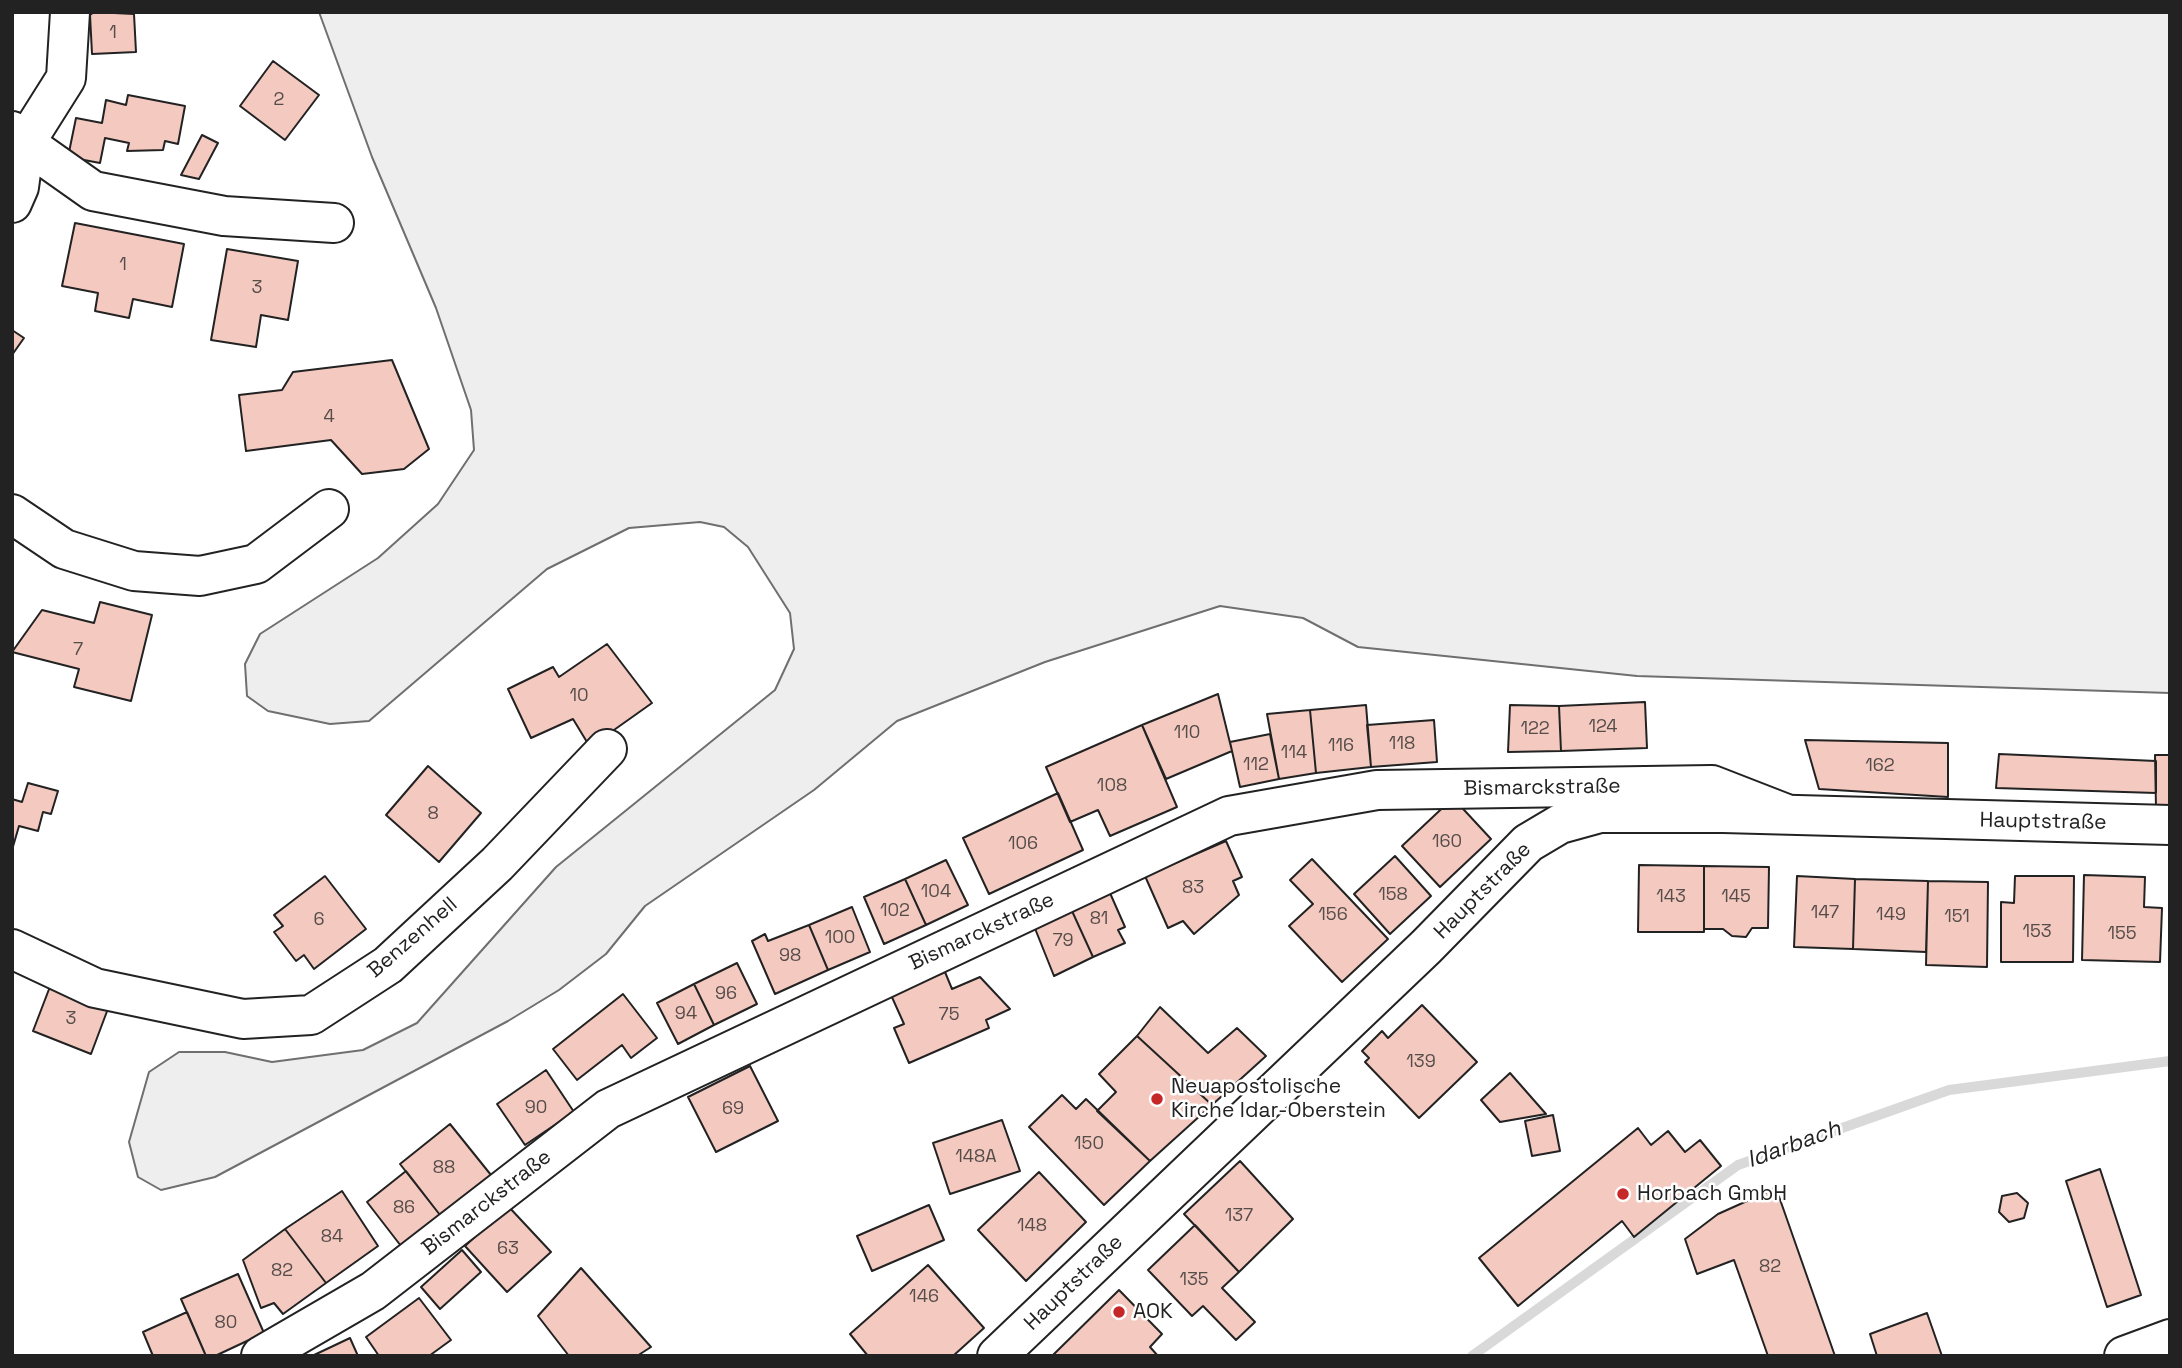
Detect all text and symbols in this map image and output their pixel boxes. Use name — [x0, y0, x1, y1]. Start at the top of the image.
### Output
house number: 1 — [109, 22, 117, 44]
house number: 2 — [274, 89, 284, 111]
house number: 1 — [119, 254, 127, 276]
house number: 3 — [252, 277, 262, 299]
house number: 4 — [323, 406, 335, 428]
house number: 7 — [73, 639, 83, 661]
house number: 10 — [569, 685, 589, 707]
house number: 124 — [1588, 716, 1618, 738]
house number: 122 — [1520, 718, 1550, 740]
house number: 110 — [1174, 722, 1200, 744]
house number: 118 — [1389, 733, 1415, 755]
house number: 116 — [1328, 735, 1354, 757]
house number: 114 — [1281, 742, 1307, 764]
house number: 112 — [1243, 754, 1269, 776]
house number: 162 — [1865, 755, 1895, 777]
street label: Bismarckstraße — [1463, 774, 1621, 802]
house number: 108 — [1097, 775, 1127, 797]
house number: 8 — [427, 803, 439, 825]
street label: Hauptstraße — [1979, 808, 2107, 836]
house number: 160 — [1432, 831, 1462, 853]
house number: 106 — [1008, 833, 1038, 855]
street label: Hauptstraße — [1429, 837, 1537, 945]
house number: 83 — [1182, 877, 1204, 899]
house number: 104 — [921, 881, 951, 903]
house number: 158 — [1378, 884, 1408, 906]
house number: 143 — [1656, 886, 1686, 908]
house number: 145 — [1721, 886, 1751, 908]
street label: Bismarckstraße — [905, 887, 1059, 977]
street label: Benzenhell — [363, 892, 463, 984]
house number: 102 — [880, 900, 910, 922]
house number: 147 — [1811, 902, 1839, 924]
house number: 156 — [1318, 904, 1348, 926]
house number: 149 — [1876, 904, 1906, 926]
house number: 151 — [1944, 906, 1970, 928]
house number: 81 — [1090, 908, 1108, 930]
house number: 6 — [313, 909, 325, 931]
house number: 153 — [2022, 921, 2052, 943]
house number: 155 — [2107, 923, 2137, 945]
house number: 100 — [825, 927, 855, 949]
house number: 79 — [1052, 930, 1074, 952]
house number: 98 — [779, 945, 801, 967]
house number: 96 — [715, 983, 737, 1005]
house number: 94 — [675, 1003, 697, 1025]
house number: 75 — [939, 1004, 959, 1026]
house number: 3 — [66, 1008, 76, 1030]
house number: 139 — [1406, 1051, 1436, 1073]
place label: Neuapostolische Kirche Idar-Oberstein — [1171, 1074, 1386, 1124]
marker: Neuapostolische Kirche Idar-Oberstein — [1149, 1091, 1165, 1107]
house number: 90 — [525, 1097, 547, 1119]
house number: 69 — [722, 1098, 744, 1120]
water label: Idarbach — [1743, 1115, 1845, 1175]
house number: 150 — [1074, 1133, 1104, 1155]
street label: Bismarckstraße — [417, 1145, 557, 1261]
house number: 148A — [955, 1146, 997, 1168]
house number: 88 — [433, 1157, 455, 1179]
place label: Horbach GmbH — [1637, 1181, 1787, 1207]
marker: Horbach GmbH — [1615, 1186, 1631, 1202]
house number: 86 — [393, 1197, 415, 1219]
house number: 137 — [1225, 1205, 1253, 1227]
house number: 148 — [1017, 1215, 1047, 1237]
house number: 84 — [321, 1226, 343, 1248]
street label: Hauptstraße — [1020, 1230, 1128, 1336]
house number: 63 — [497, 1238, 519, 1260]
house number: 82 — [1759, 1256, 1781, 1278]
house number: 82 — [271, 1260, 293, 1282]
house number: 135 — [1179, 1269, 1209, 1291]
house number: 146 — [909, 1286, 939, 1308]
place label: AOK — [1133, 1299, 1173, 1325]
marker: AOK — [1111, 1304, 1127, 1320]
house number: 80 — [215, 1312, 237, 1334]

